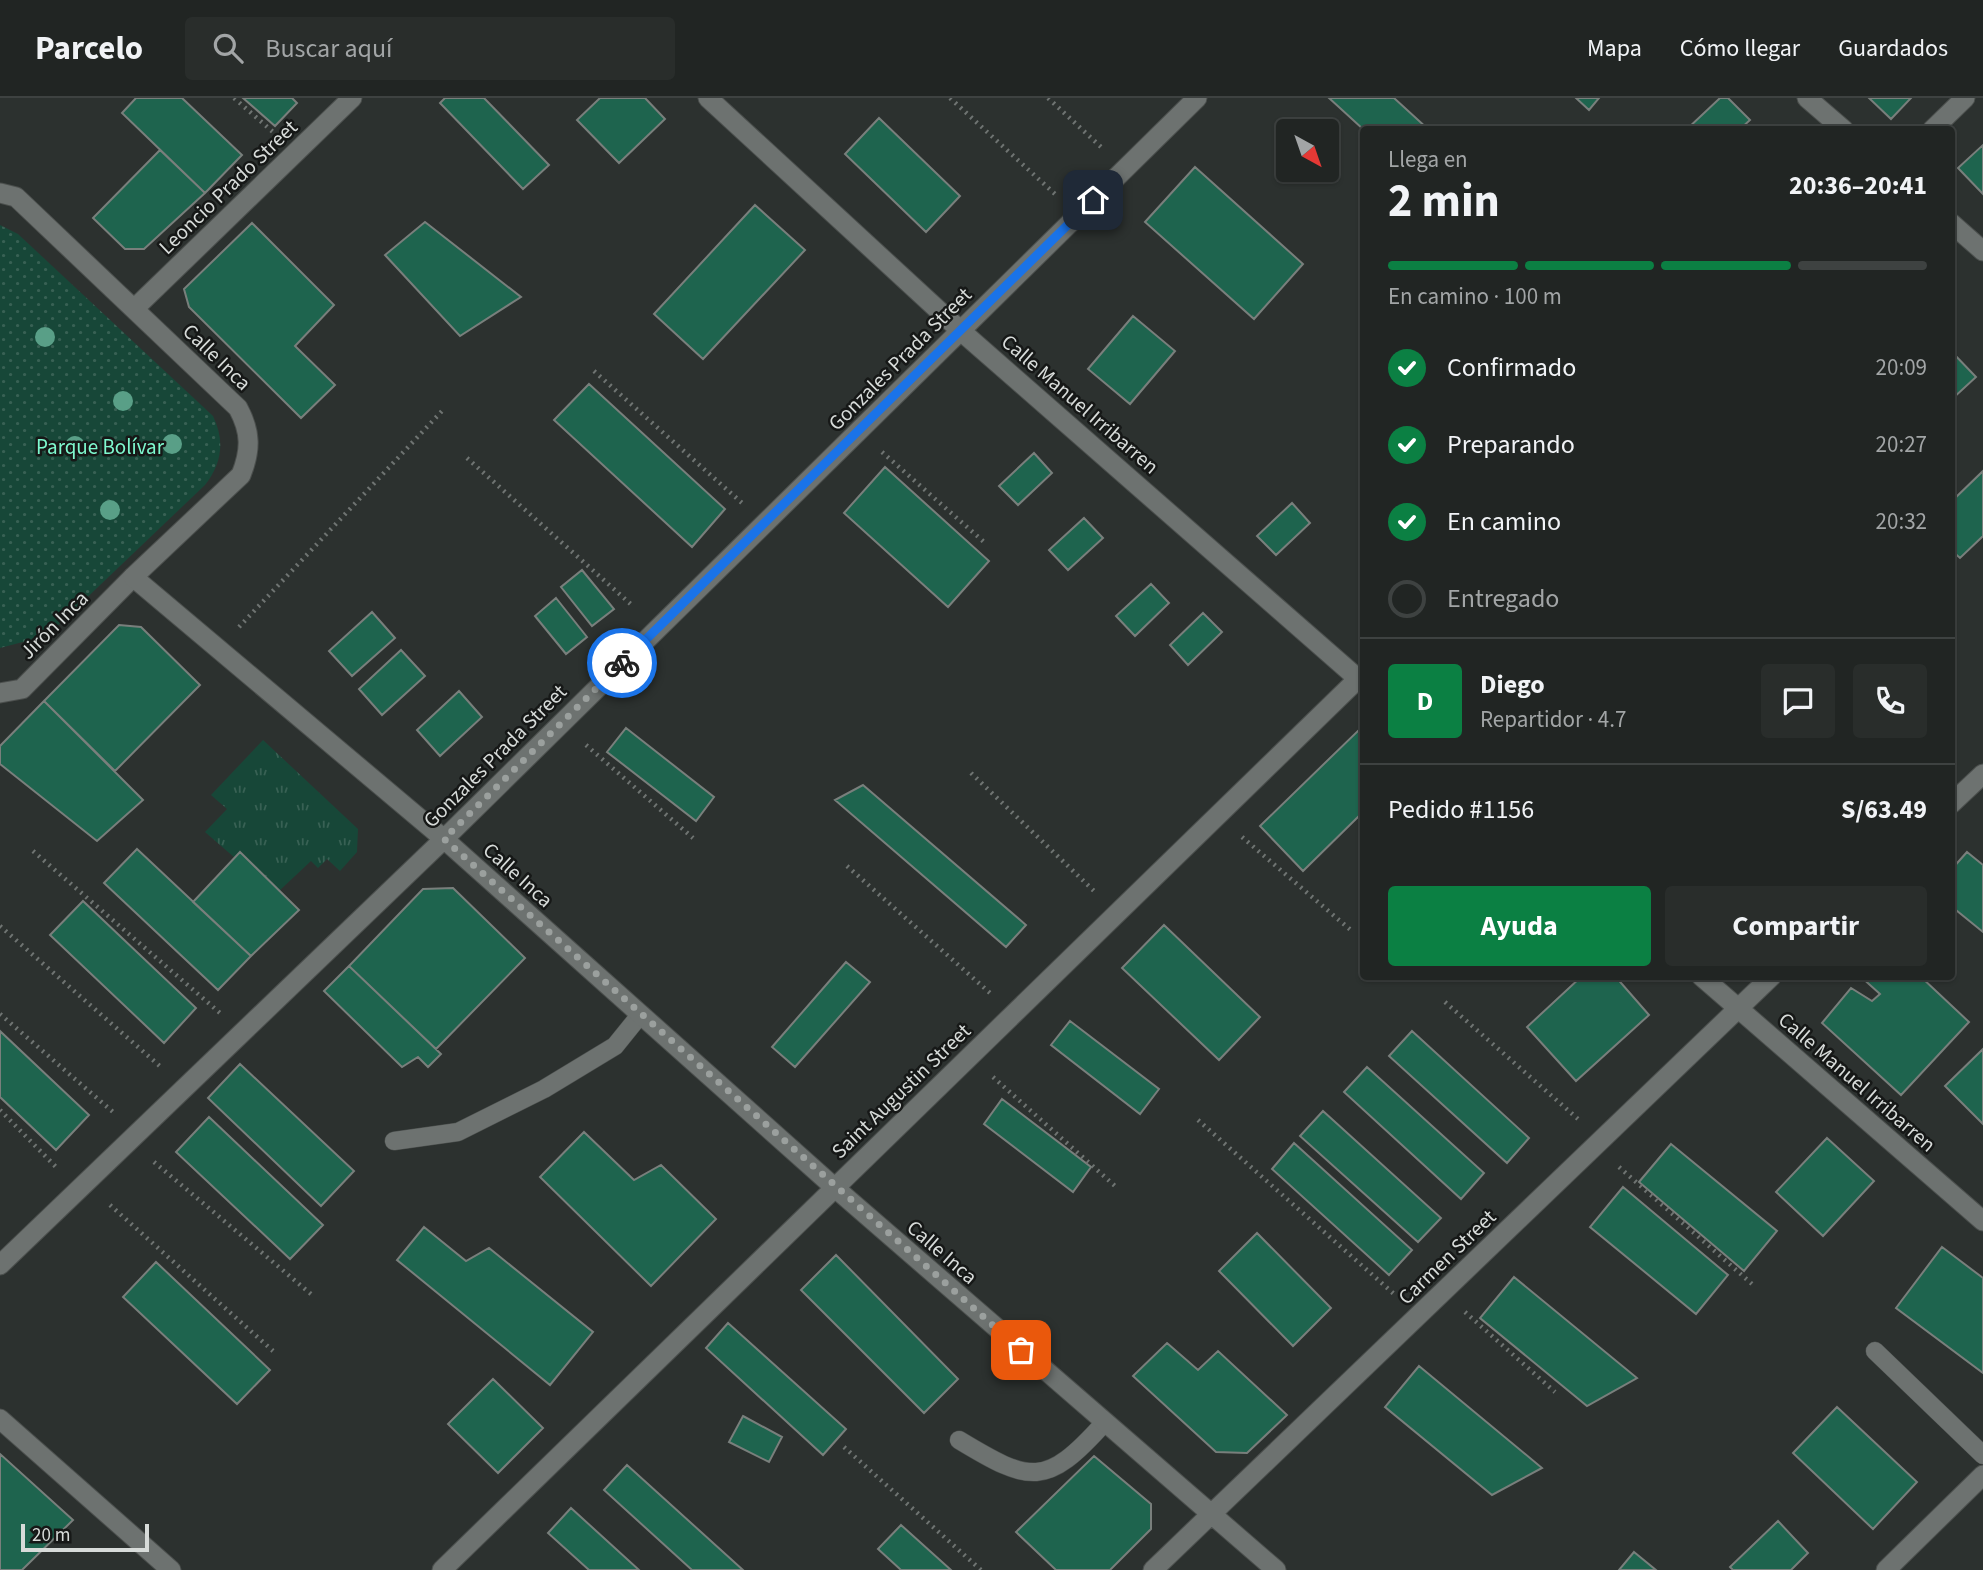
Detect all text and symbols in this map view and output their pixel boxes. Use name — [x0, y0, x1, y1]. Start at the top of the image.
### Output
search box — [185, 17, 675, 80]
text: Parcelo — [35, 25, 143, 72]
icon: search — [209, 29, 247, 67]
text: Buscar aquí — [265, 30, 392, 67]
text: Mapa — [1587, 31, 1642, 66]
text: Cómo llegar — [1680, 31, 1800, 66]
text: Guardados — [1838, 31, 1948, 66]
street label: Leoncio Prado Street — [152, 113, 304, 261]
north arrow — [1276, 119, 1339, 182]
map controls — [1276, 119, 1339, 182]
text: Llega en — [1388, 143, 1468, 176]
text: 20:36–20:41 — [1789, 167, 1927, 204]
text: 2 min — [1388, 169, 1500, 234]
pin — [1063, 170, 1123, 230]
icon: home — [1074, 181, 1112, 219]
text: En camino · 100 m — [1388, 280, 1562, 313]
street label: Gonzales Prada Street — [822, 281, 978, 437]
street label: Calle Inca — [176, 317, 258, 397]
street label: Calle Manuel Irribarren — [995, 327, 1165, 481]
icon: check — [1388, 349, 1426, 387]
text: Confirmado — [1447, 349, 1576, 386]
text: 20:09 — [1876, 351, 1927, 384]
icon: check — [1388, 426, 1426, 464]
text: Preparando — [1447, 426, 1575, 463]
text: 20:27 — [1876, 428, 1927, 461]
park label: Parque Bolívar — [36, 432, 165, 462]
icon: check — [1388, 503, 1426, 541]
text: En camino — [1447, 503, 1561, 540]
text: 20:32 — [1876, 505, 1927, 538]
text: Entregado — [1447, 580, 1559, 617]
street label: Jirón Inca — [13, 584, 95, 666]
courier — [587, 628, 657, 698]
icon: bike — [603, 644, 641, 682]
button: chat — [1761, 664, 1835, 738]
button: phone — [1853, 664, 1927, 738]
text: Diego — [1480, 666, 1545, 703]
street label: Gonzales Prada Street — [417, 678, 573, 834]
text: D — [1417, 683, 1433, 720]
text: Repartidor · 4.7 — [1480, 703, 1626, 736]
text: Pedido #1156 — [1388, 791, 1534, 828]
text: S/63.49 — [1841, 791, 1927, 828]
street label: Calle Inca — [476, 835, 560, 915]
button: Ayuda — [1388, 886, 1651, 966]
button: Compartir — [1665, 886, 1927, 966]
street label: Calle Manuel Irribarren — [1772, 1005, 1942, 1159]
street label: Saint Augustin Street — [825, 1017, 977, 1165]
street label: Carmen Street — [1391, 1202, 1503, 1312]
street label: Calle Inca — [900, 1213, 984, 1291]
pin — [991, 1320, 1051, 1380]
icon: bag — [1002, 1331, 1040, 1369]
scale bar — [21, 1521, 149, 1553]
text: 20 m — [32, 1522, 70, 1549]

